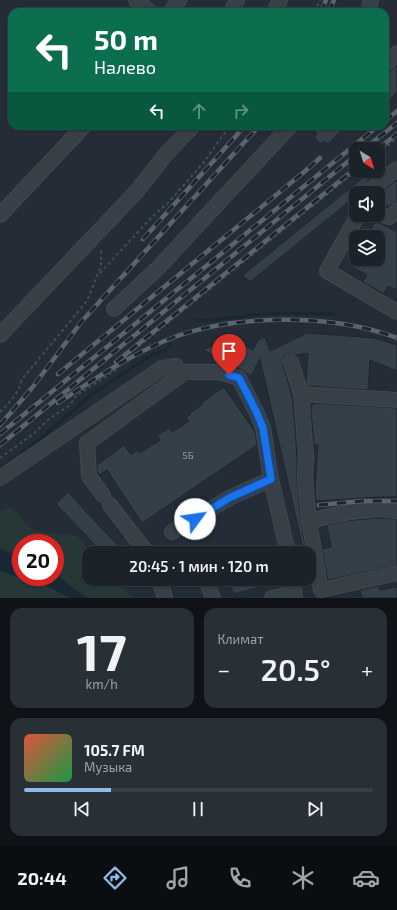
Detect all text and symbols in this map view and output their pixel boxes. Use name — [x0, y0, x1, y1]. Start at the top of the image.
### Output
text: 50 m — [94, 22, 158, 56]
icon: left — [28, 24, 80, 76]
text: Налево — [94, 56, 156, 78]
icon: left — [146, 100, 168, 122]
icon: ahead — [188, 100, 210, 122]
icon: right — [230, 100, 252, 122]
north arrow — [349, 142, 385, 178]
map controls — [349, 142, 385, 266]
button: sound — [349, 186, 385, 222]
button: layers — [349, 230, 385, 266]
pin — [212, 334, 246, 375]
icon: arrive — [218, 340, 240, 362]
house number: 5Б — [182, 449, 194, 461]
position arrow — [174, 498, 216, 540]
speed limit sign: 20 — [12, 534, 64, 586]
text: 20:45 · 1 мин · 120 m — [129, 557, 269, 575]
text: 17 — [77, 619, 127, 681]
text: Климат — [218, 631, 264, 647]
text: 20.5° — [261, 651, 331, 687]
text: − — [218, 656, 230, 682]
text: + — [361, 656, 373, 682]
text: km/h — [86, 676, 118, 692]
text: 105.7 FM — [84, 741, 145, 759]
text: Музыка — [84, 759, 132, 775]
icon: previous — [71, 798, 93, 820]
icon: pause — [187, 798, 209, 820]
icon: next — [304, 798, 326, 820]
icon: directions — [101, 864, 129, 892]
icon: music — [164, 864, 192, 892]
icon: phone — [226, 864, 254, 892]
icon: climate — [289, 864, 317, 892]
icon: car — [352, 864, 380, 892]
text: 20:44 — [17, 867, 67, 889]

